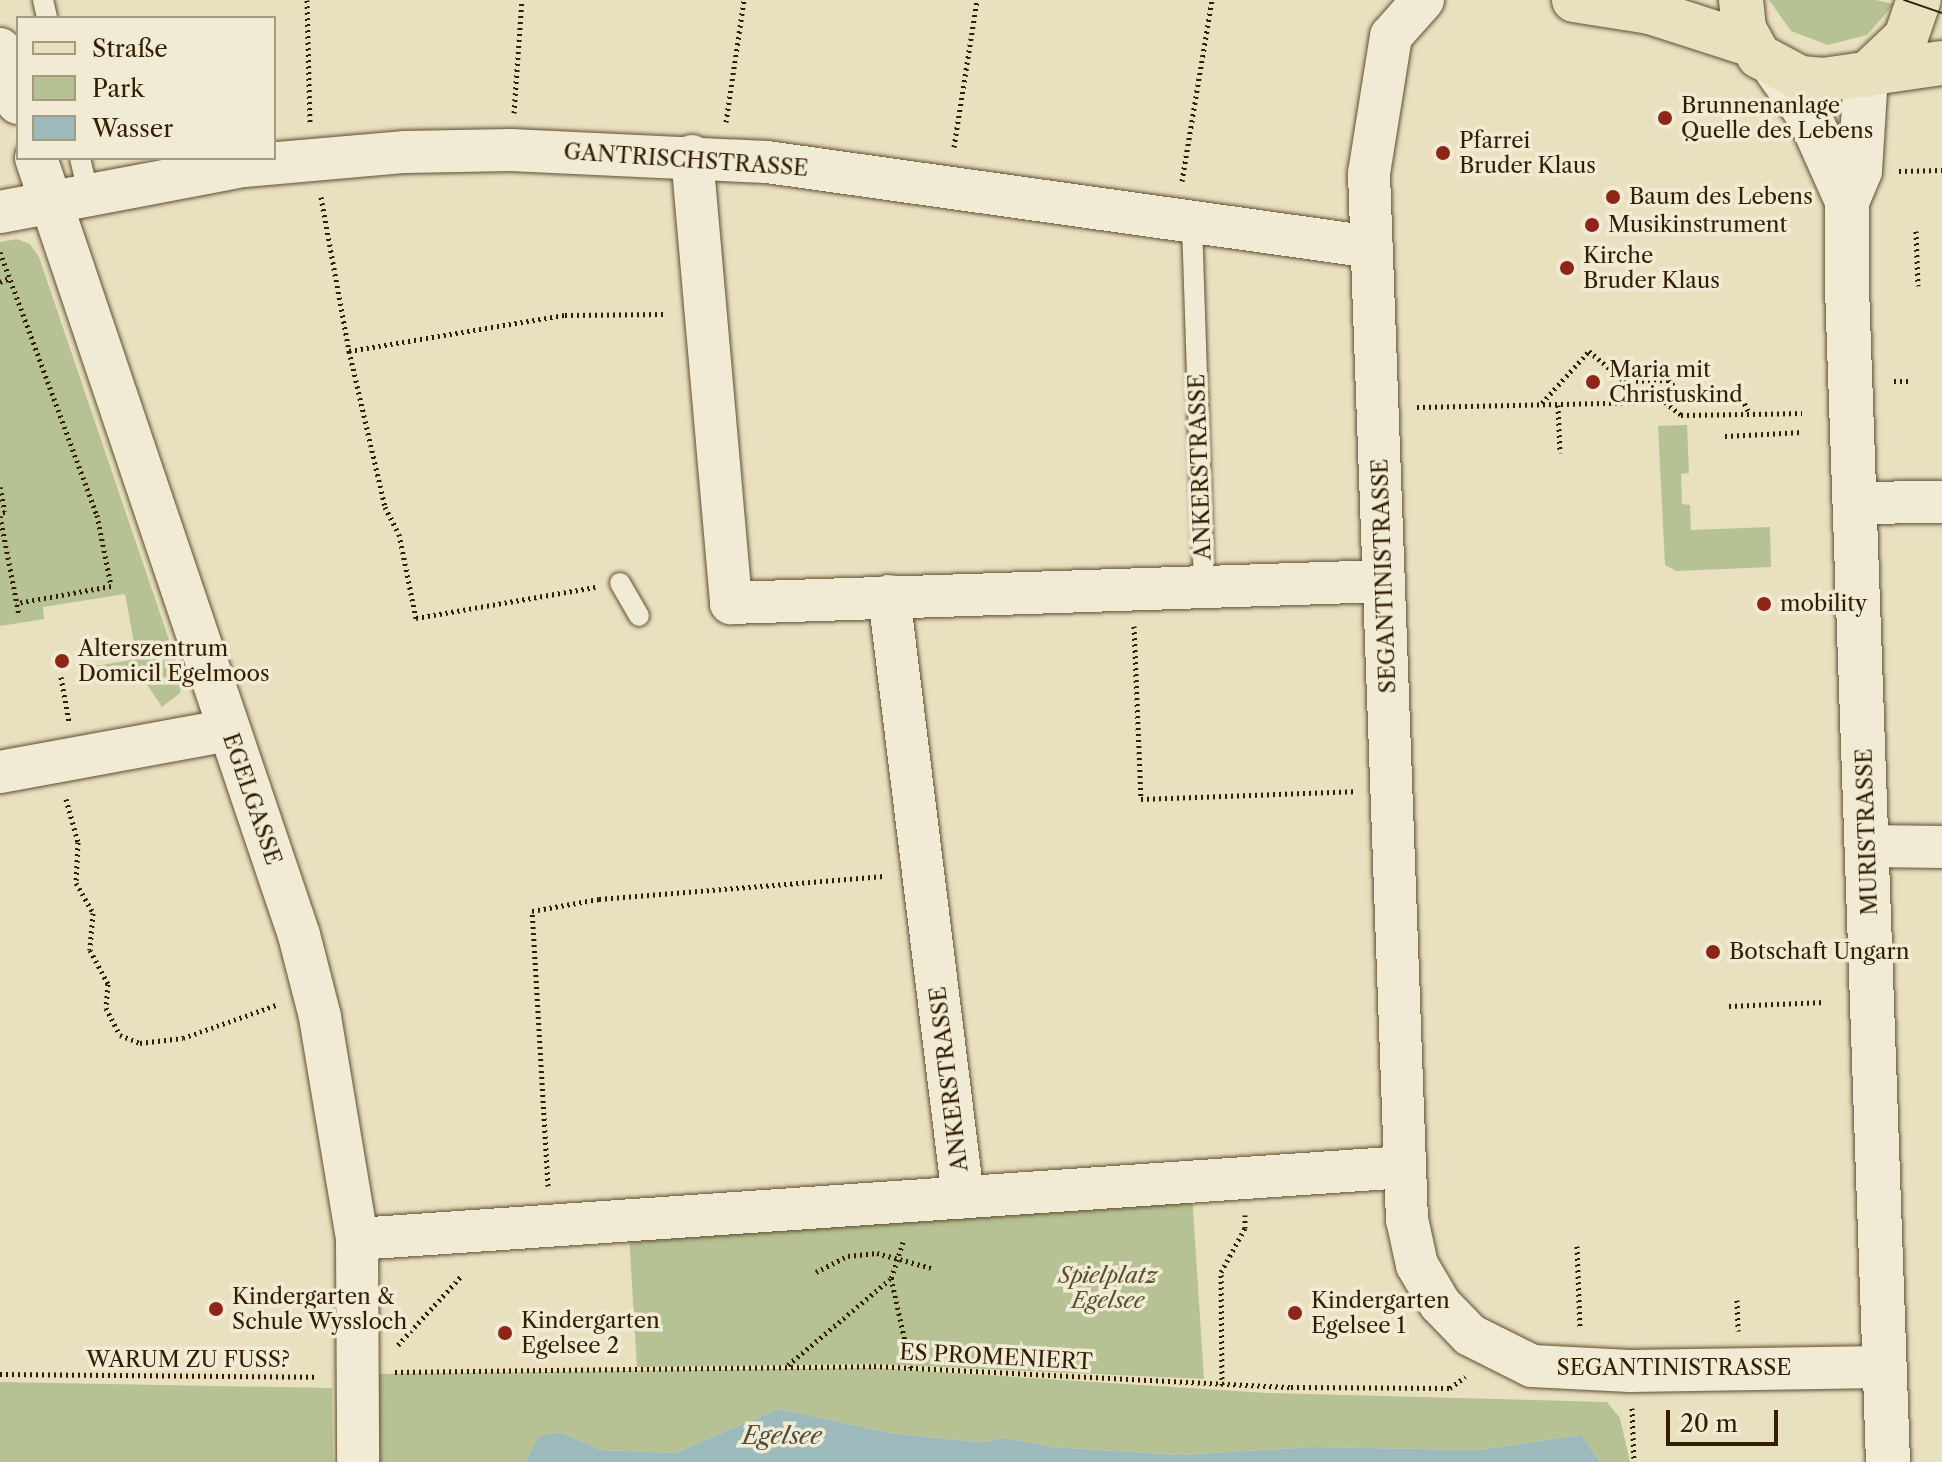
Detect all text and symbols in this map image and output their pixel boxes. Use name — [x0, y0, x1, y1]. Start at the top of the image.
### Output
legend — [16, 16, 276, 160]
text: Straße — [92, 34, 168, 63]
text: Park — [92, 74, 144, 103]
place label: Brunnenanlage Quelle des Lebens — [1681, 92, 1873, 144]
marker: Brunnenanlage Quelle des Lebens — [1656, 109, 1674, 127]
text: Wasser — [92, 114, 173, 143]
place label: Pfarrei Bruder Klaus — [1459, 127, 1596, 178]
street label: GANTRISCHSTRASSE — [563, 138, 809, 182]
marker: Pfarrei Bruder Klaus — [1434, 144, 1452, 162]
place label: Baum des Lebens — [1629, 184, 1813, 210]
marker: Baum des Lebens — [1604, 188, 1622, 206]
place label: Musikinstrument — [1608, 212, 1787, 238]
marker: Musikinstrument — [1583, 216, 1601, 234]
place label: Kirche Bruder Klaus — [1583, 242, 1720, 294]
marker: Kirche Bruder Klaus — [1558, 259, 1576, 277]
place label: Maria mit Christuskind — [1609, 356, 1743, 408]
street label: ANKERSTRASSE — [1184, 373, 1216, 561]
marker: Maria mit Christuskind — [1584, 373, 1602, 391]
street label: SEGANTINISTRASSE — [1367, 458, 1401, 694]
place label: mobility — [1780, 591, 1867, 617]
marker: mobility — [1755, 595, 1773, 613]
place label: Alterszentrum Domicil Egelmoos — [78, 635, 270, 686]
marker: Alterszentrum Domicil Egelmoos — [53, 652, 71, 670]
street label: EGELGASSE — [217, 730, 287, 868]
street label: MURISTRASSE — [1851, 748, 1883, 916]
place label: Botschaft Ungarn — [1729, 939, 1910, 965]
marker: Botschaft Ungarn — [1704, 943, 1722, 961]
street label: ANKERSTRASSE — [925, 985, 973, 1173]
park label: Spielplatz Egelsee — [1059, 1262, 1157, 1314]
place label: Kindergarten & Schule Wyssloch — [232, 1283, 408, 1334]
place label: Kindergarten Egelsee 1 — [1311, 1287, 1450, 1338]
marker: Kindergarten & Schule Wyssloch — [207, 1300, 225, 1318]
marker: Kindergarten Egelsee 1 — [1286, 1304, 1304, 1322]
place label: Kindergarten Egelsee 2 — [521, 1307, 660, 1358]
marker: Kindergarten Egelsee 2 — [496, 1324, 514, 1342]
street label: ES PROMENIERT — [899, 1339, 1093, 1375]
street label: WARUM ZU FUSS? — [86, 1347, 290, 1373]
street label: SEGANTINISTRASSE — [1557, 1355, 1791, 1381]
scale bar — [1670, 1394, 1782, 1444]
text: 20 m — [1680, 1409, 1738, 1438]
water label: Egelsee — [742, 1422, 822, 1450]

